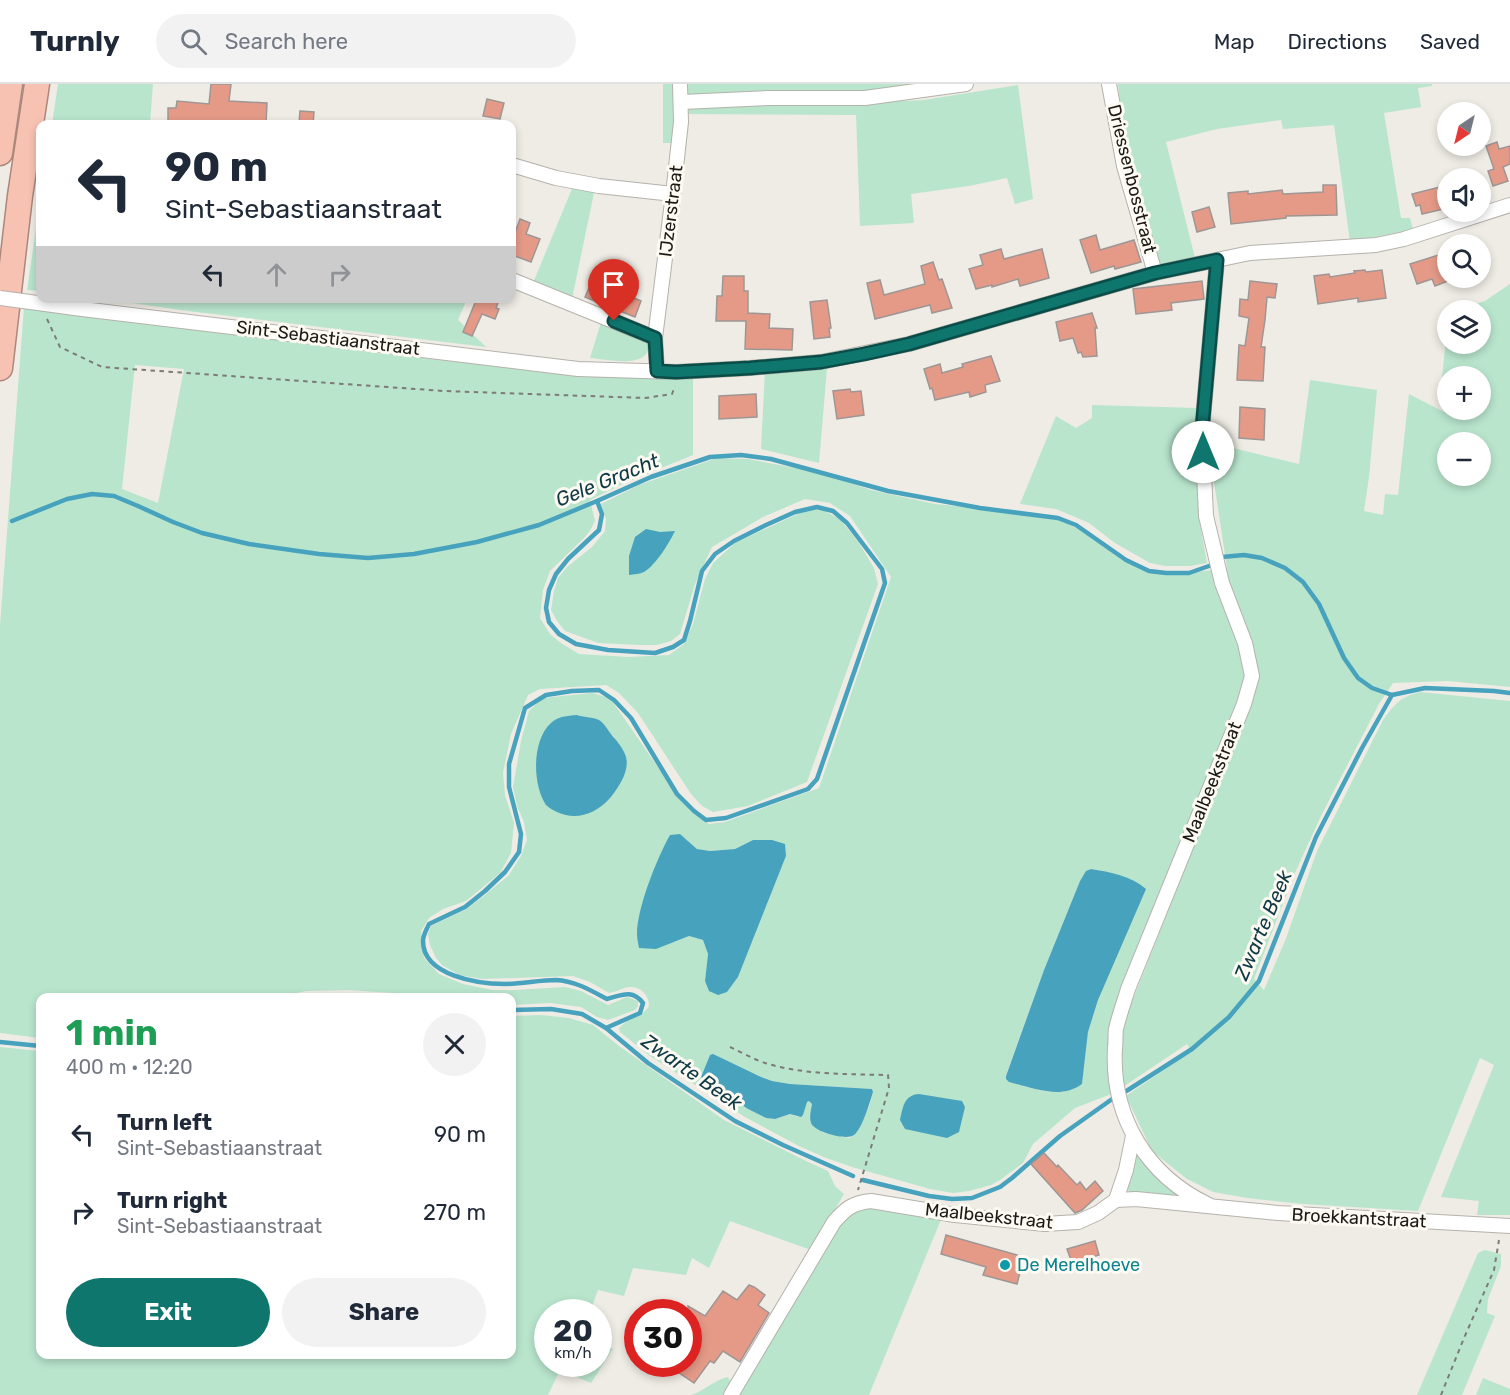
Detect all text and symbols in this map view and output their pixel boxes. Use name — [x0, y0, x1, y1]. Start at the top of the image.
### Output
search box — [156, 14, 576, 68]
text: Turnly — [30, 25, 120, 58]
icon: search — [177, 25, 210, 58]
text: Search here — [225, 28, 348, 55]
text: Map — [1214, 29, 1255, 54]
text: Directions — [1288, 29, 1387, 54]
text: Saved — [1420, 29, 1480, 54]
street label: Driessenbosstraat — [1103, 102, 1161, 256]
north arrow — [1437, 102, 1491, 156]
map controls — [1437, 102, 1491, 486]
text: 90 m — [165, 142, 268, 192]
icon: left — [66, 144, 144, 222]
street label: IJzerstraat — [654, 164, 688, 258]
button: sound — [1437, 168, 1491, 222]
text: Sint-Sebastiaanstraat — [165, 193, 442, 225]
button: search — [1437, 234, 1491, 288]
icon: left — [197, 258, 230, 291]
icon: ahead — [260, 258, 293, 291]
icon: right — [323, 258, 356, 291]
pin — [588, 259, 639, 321]
icon: arrive — [597, 268, 630, 301]
button: layers — [1437, 300, 1491, 354]
street label: Sint-Sebastiaanstraat — [235, 316, 421, 360]
button: + — [1437, 366, 1491, 420]
position arrow — [1171, 420, 1235, 484]
button: − — [1437, 432, 1491, 486]
water label: Gele Gracht — [552, 448, 663, 512]
street label: Maalbeekstraat — [1178, 718, 1246, 846]
water label: Zwarte Beek — [1229, 866, 1297, 984]
text: 1 min — [66, 1011, 158, 1054]
button: close — [423, 1013, 486, 1076]
water label: Zwarte Beek — [636, 1028, 747, 1116]
text: 400 m · 12:20 — [66, 1055, 193, 1079]
text: Turn left — [117, 1109, 212, 1136]
icon: left — [66, 1118, 99, 1151]
text: 90 m — [434, 1121, 486, 1148]
text: Sint-Sebastiaanstraat — [117, 1136, 322, 1160]
text: Turn right — [117, 1187, 227, 1214]
icon: right — [66, 1196, 99, 1229]
street label: Maalbeekstraat — [924, 1198, 1054, 1234]
text: 270 m — [423, 1199, 486, 1226]
street label: Broekkantstraat — [1291, 1203, 1427, 1233]
text: Sint-Sebastiaanstraat — [117, 1214, 322, 1238]
place label: De Merelhoeve — [1017, 1254, 1140, 1276]
marker: De Merelhoeve — [998, 1258, 1012, 1272]
button: Exit — [66, 1278, 270, 1347]
button: Share — [282, 1278, 486, 1347]
speed limit sign: 30 — [624, 1299, 702, 1377]
text: 20 — [553, 1313, 593, 1349]
text: km/h — [554, 1344, 592, 1362]

